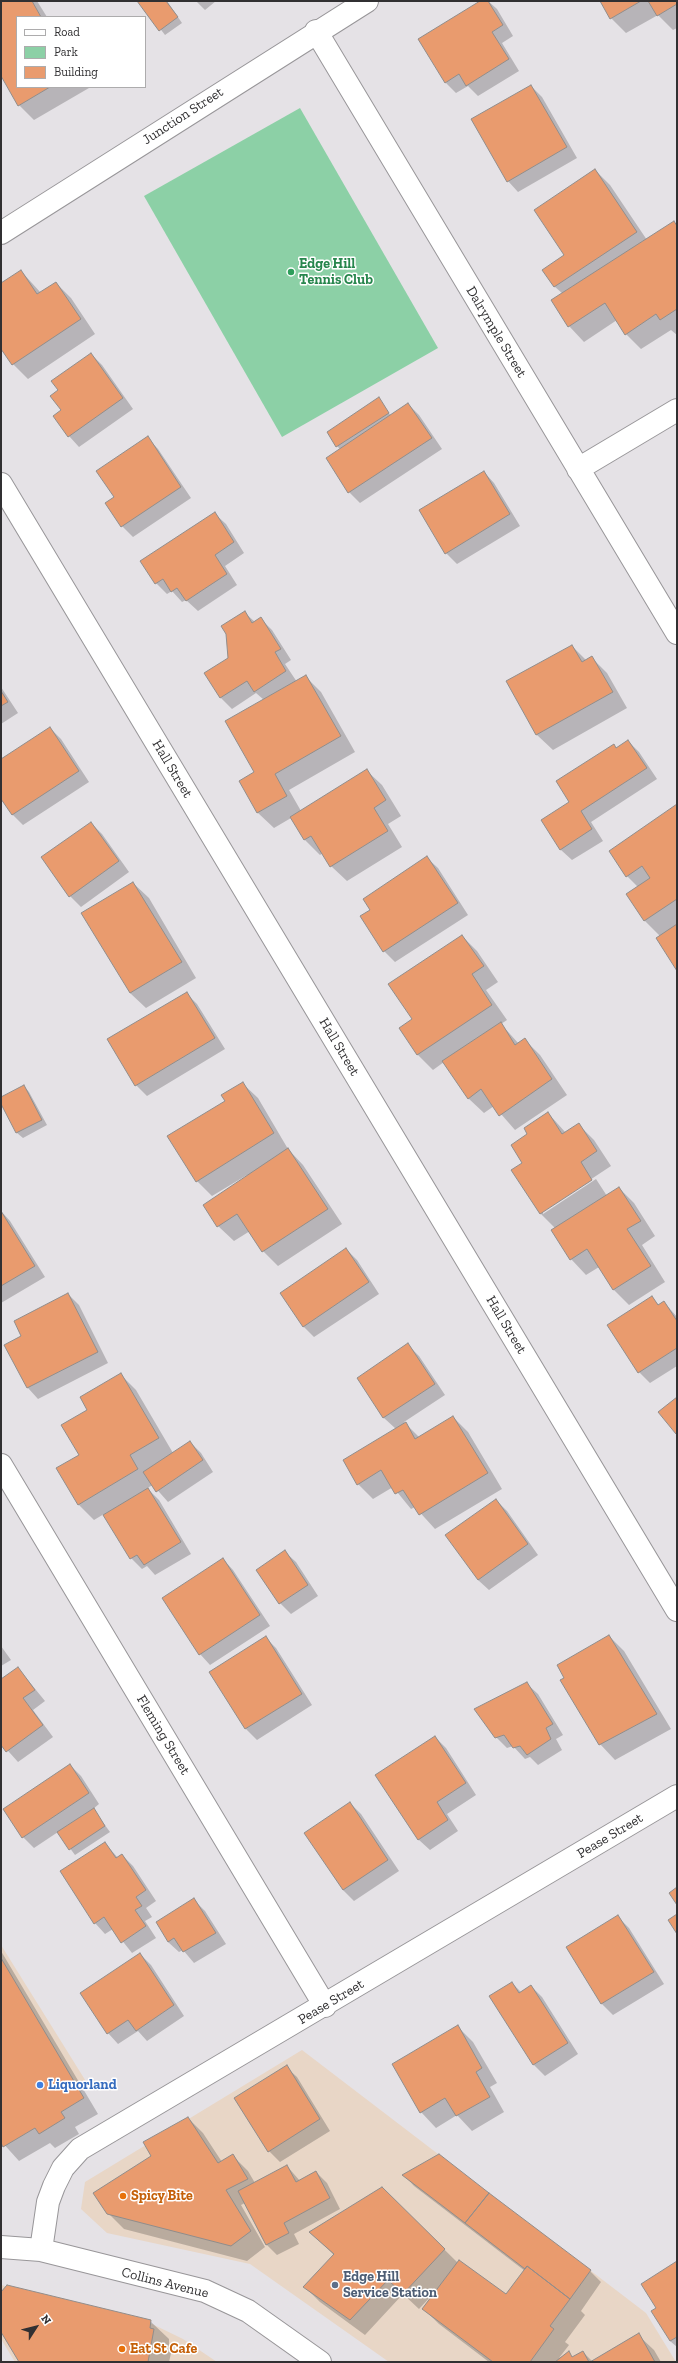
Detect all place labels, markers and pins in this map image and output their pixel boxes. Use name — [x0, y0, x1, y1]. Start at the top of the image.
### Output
place label: Edge Hill Tennis Club — [299, 256, 373, 288]
marker: Edge Hill Tennis Club — [286, 267, 296, 277]
place label: Liquorland — [48, 2077, 117, 2093]
marker: Liquorland — [35, 2080, 45, 2090]
place label: Spicy Bite — [131, 2188, 193, 2204]
marker: Spicy Bite — [118, 2191, 128, 2201]
place label: Edge Hill Service Station — [343, 2269, 437, 2302]
marker: Edge Hill Service Station — [330, 2280, 340, 2290]
place label: Eat St Cafe — [130, 2341, 197, 2357]
marker: Eat St Cafe — [117, 2344, 127, 2354]

